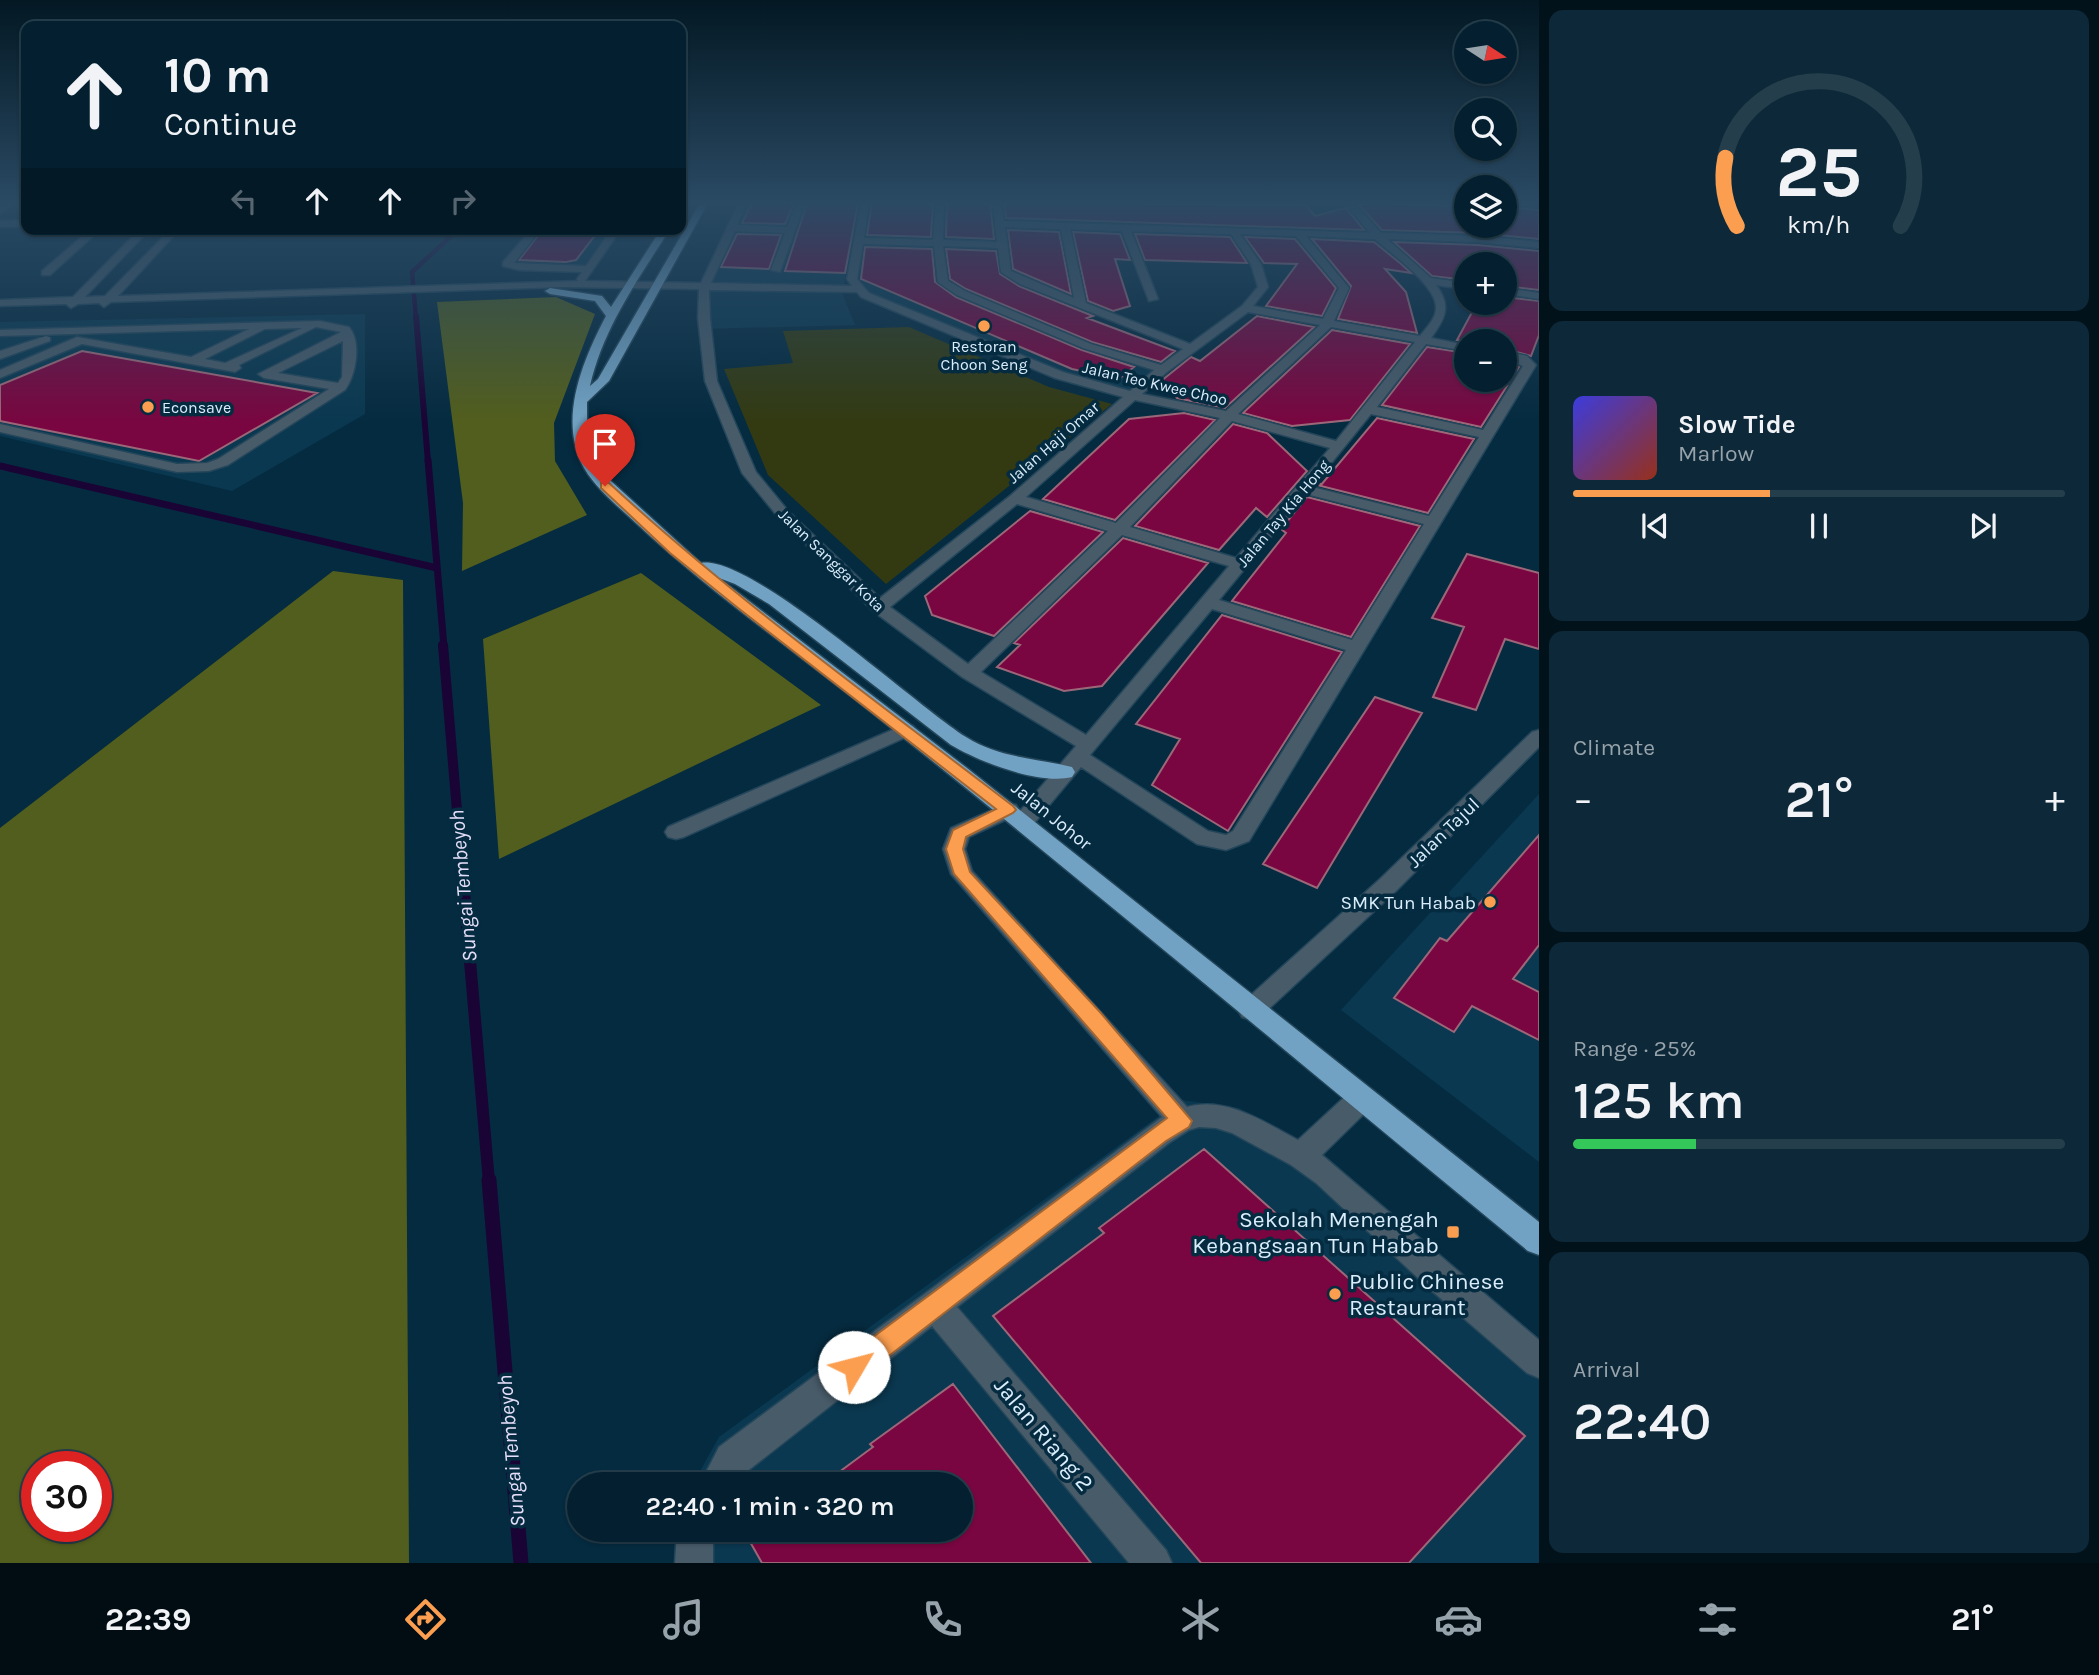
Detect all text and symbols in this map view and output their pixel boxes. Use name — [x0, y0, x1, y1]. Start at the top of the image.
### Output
north arrow — [1454, 21, 1517, 84]
map controls — [1454, 21, 1517, 392]
text: 10 m — [164, 47, 271, 104]
icon: ahead — [49, 49, 140, 140]
button: search — [1454, 98, 1517, 161]
text: Continue — [164, 106, 297, 143]
text: 25 — [1776, 130, 1862, 215]
button: layers — [1454, 175, 1517, 238]
icon: left — [225, 182, 263, 220]
icon: ahead — [298, 182, 336, 220]
icon: ahead — [371, 182, 409, 220]
icon: right — [444, 182, 482, 220]
text: km/h — [1787, 210, 1851, 239]
button: + — [1454, 252, 1517, 315]
marker: Restoran Choon Seng — [976, 318, 992, 334]
button: − — [1454, 329, 1517, 392]
place label: Restoran Choon Seng — [941, 337, 1027, 374]
street label: Jalan Teo Kwee Choo — [1081, 358, 1229, 409]
street label: Jalan Haji Omar — [1004, 397, 1103, 487]
place label: Econsave — [162, 398, 231, 417]
marker: Econsave — [140, 399, 156, 415]
text: Slow Tide — [1678, 409, 1796, 440]
pin — [575, 414, 635, 486]
icon: arrive — [586, 425, 624, 463]
text: Marlow — [1678, 440, 1754, 467]
street label: Jalan Tay Kia Hong — [1233, 456, 1334, 571]
street label: Jalan Sanggar Kota — [775, 505, 889, 616]
icon: previous — [1636, 507, 1674, 545]
icon: pause — [1800, 507, 1838, 545]
icon: next — [1964, 507, 2002, 545]
text: Climate — [1573, 734, 1655, 761]
text: 21° — [1785, 769, 1853, 830]
street label: Jalan Johor — [1007, 777, 1096, 855]
text: − — [1573, 777, 1593, 822]
text: + — [2045, 777, 2065, 822]
street label: Jalan Tajul — [1403, 793, 1484, 872]
water label: Sungai Tembeyoh — [444, 809, 482, 963]
place label: SMK Tun Habab — [1341, 892, 1476, 914]
marker: SMK Tun Habab — [1482, 894, 1498, 910]
text: Range · 25% — [1573, 1035, 1696, 1062]
text: 125 km — [1573, 1070, 1745, 1131]
place label: Sekolah Menengah Kebangsaan Tun Habab — [1192, 1206, 1439, 1259]
marker: Sekolah Menengah Kebangsaan Tun Habab — [1445, 1224, 1461, 1240]
place label: Public Chinese Restaurant — [1349, 1268, 1504, 1321]
marker: Public Chinese Restaurant — [1327, 1286, 1343, 1302]
position arrow — [817, 1330, 891, 1404]
text: Arrival — [1573, 1356, 1640, 1383]
street label: Jalan Riang 2 — [988, 1372, 1099, 1496]
water label: Sungai Tembeyoh — [492, 1374, 530, 1528]
text: 22:40 — [1573, 1391, 1711, 1452]
speed limit sign: 30 — [21, 1451, 112, 1542]
text: 22:40 · 1 min · 320 m — [646, 1491, 894, 1522]
icon: directions — [401, 1595, 450, 1644]
icon: music — [659, 1595, 708, 1644]
icon: phone — [918, 1595, 967, 1644]
icon: climate — [1176, 1595, 1225, 1644]
icon: car — [1434, 1595, 1483, 1644]
icon: filters — [1693, 1595, 1742, 1644]
text: 22:39 — [105, 1601, 191, 1638]
text: 21° — [1951, 1601, 1994, 1638]

